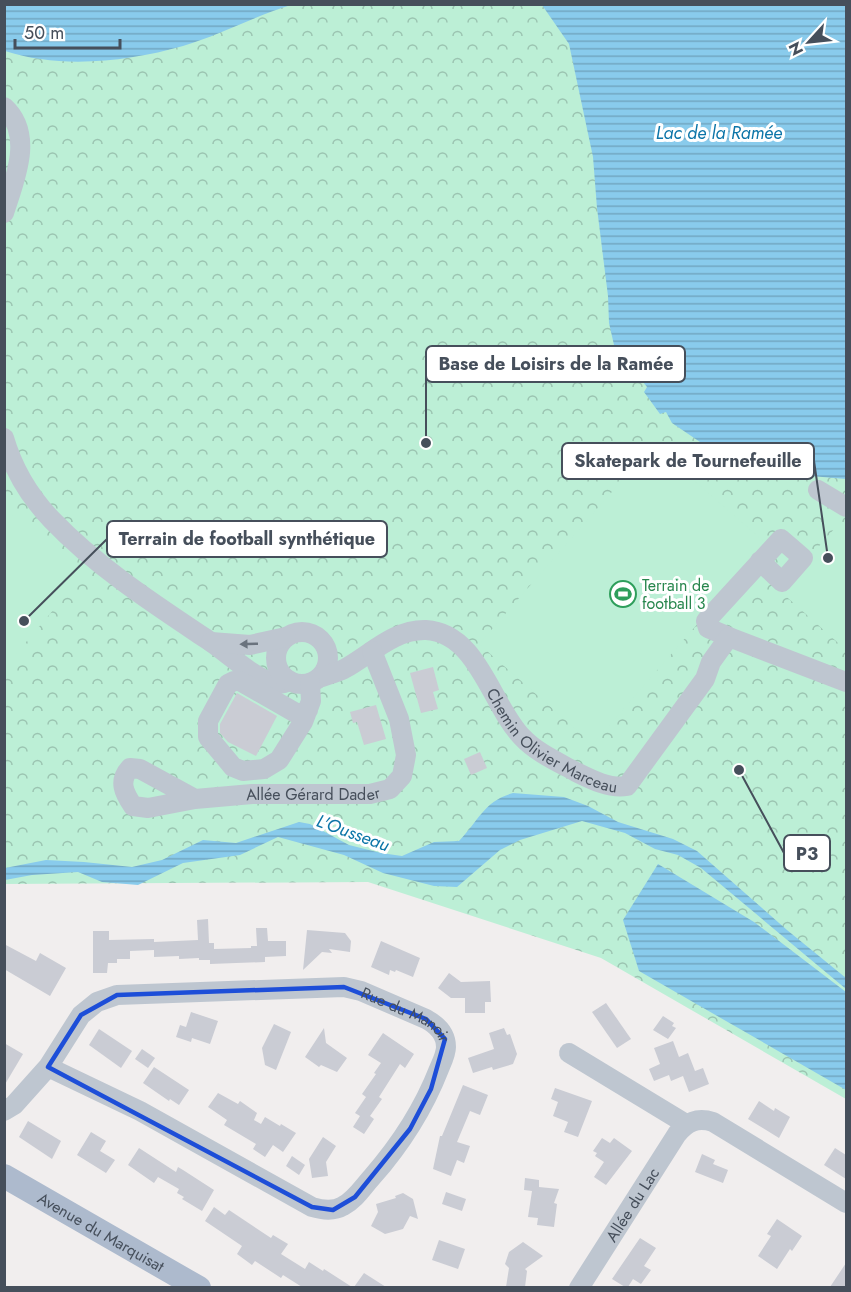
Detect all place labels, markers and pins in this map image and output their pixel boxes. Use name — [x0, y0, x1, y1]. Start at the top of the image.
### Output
callout: Base de Loisirs de la Ramée — [426, 346, 685, 382]
callout: Skatepark de Tournefeuille — [562, 443, 814, 479]
callout: Terrain de football synthétique — [107, 521, 387, 557]
place label: Terrain de football 3 — [642, 574, 709, 615]
sports icon: Terrain de football 3 — [608, 579, 638, 609]
callout: P3 — [784, 835, 830, 871]

